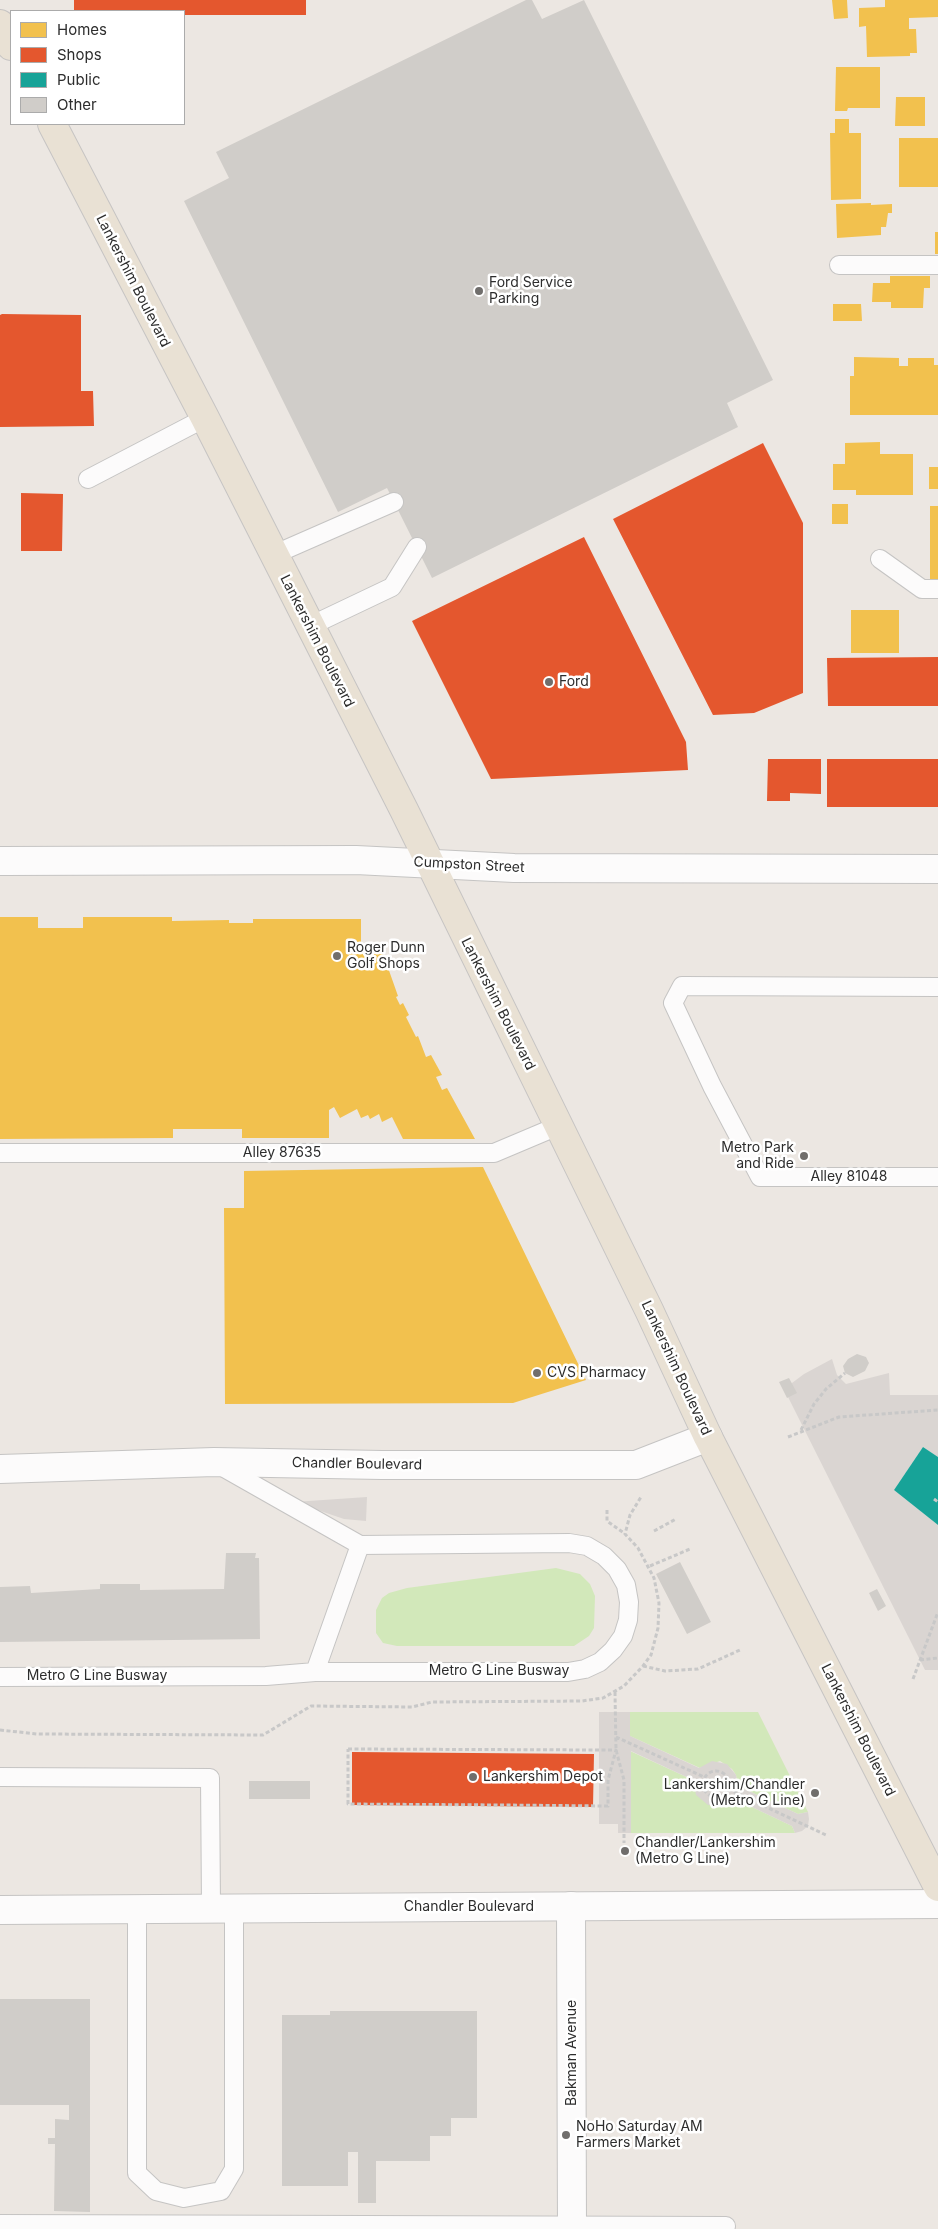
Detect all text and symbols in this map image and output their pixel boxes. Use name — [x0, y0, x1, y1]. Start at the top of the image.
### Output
legend — [10, 10, 185, 125]
text: Homes — [57, 20, 107, 39]
text: Shops — [57, 45, 102, 64]
text: Public — [57, 70, 100, 89]
text: Other — [57, 95, 97, 114]
street label: Lankershim Boulevard — [92, 212, 174, 350]
place label: Ford Service Parking — [489, 275, 573, 308]
marker: Ford Service Parking — [473, 285, 485, 297]
street label: Lankershim Boulevard — [276, 572, 358, 710]
place label: Ford — [559, 674, 589, 690]
marker: Ford — [543, 676, 555, 688]
street label: Cumpston Street — [413, 854, 525, 876]
street label: Lankershim Boulevard — [457, 935, 539, 1073]
place label: Roger Dunn Golf Shops — [347, 940, 425, 972]
marker: Roger Dunn Golf Shops — [331, 950, 343, 962]
place label: Metro Park and Ride — [721, 1140, 794, 1172]
street label: Alley 87635 — [243, 1145, 321, 1161]
marker: Metro Park and Ride — [798, 1150, 810, 1162]
street label: Alley 81048 — [810, 1169, 888, 1185]
street label: Lankershim Boulevard — [637, 1298, 715, 1438]
place label: CVS Pharmacy — [547, 1365, 646, 1381]
marker: CVS Pharmacy — [531, 1367, 543, 1379]
street label: Chandler Boulevard — [292, 1454, 422, 1474]
street label: Lankershim Boulevard — [817, 1661, 899, 1799]
street label: Metro G Line Busway — [429, 1663, 569, 1679]
street label: Metro G Line Busway — [27, 1668, 167, 1684]
place label: Lankershim Depot — [483, 1769, 603, 1785]
marker: Lankershim Depot — [467, 1771, 479, 1783]
place label: Lankershim/Chandler (Metro G Line) — [664, 1777, 805, 1810]
marker: Lankershim/Chandler (Metro G Line) — [809, 1787, 821, 1799]
place label: Chandler/Lankershim (Metro G Line) — [635, 1835, 776, 1868]
marker: Chandler/Lankershim (Metro G Line) — [619, 1845, 631, 1857]
street label: Chandler Boulevard — [404, 1899, 534, 1915]
street label: Bakman Avenue — [564, 2000, 580, 2106]
place label: NoHo Saturday AM Farmers Market — [576, 2119, 703, 2152]
marker: NoHo Saturday AM Farmers Market — [560, 2129, 572, 2141]

